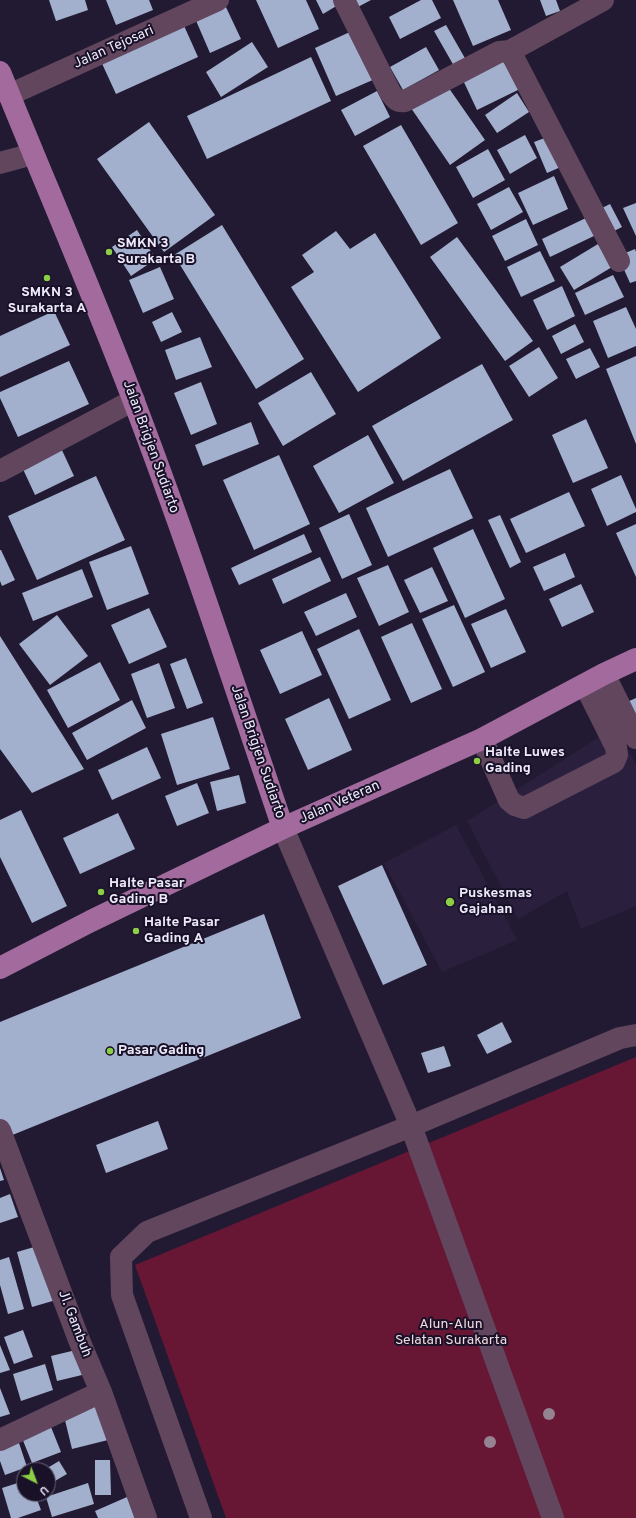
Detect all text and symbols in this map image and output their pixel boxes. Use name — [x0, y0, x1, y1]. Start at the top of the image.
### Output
street label: Jalan Tejosari — [71, 23, 157, 73]
place label: SMKN 3 Surakarta B — [117, 236, 195, 268]
marker: SMKN 3 Surakarta B — [104, 247, 114, 257]
marker: SMKN 3 Surakarta A — [42, 273, 52, 283]
place label: SMKN 3 Surakarta A — [8, 285, 86, 318]
street label: Jalan Brigjen Sudiarto — [118, 378, 182, 516]
street label: Jalan Brigjen Sudiarto — [226, 683, 288, 821]
place label: Halte Luwes Gading — [485, 745, 565, 778]
marker: Halte Luwes Gading — [472, 756, 482, 766]
street label: Jalan Veteran — [297, 778, 383, 828]
place label: Halte Pasar Gading B — [109, 876, 185, 908]
place label: Puskesmas Gajahan — [459, 886, 532, 918]
marker: Halte Pasar Gading B — [96, 887, 106, 897]
marker: Puskesmas Gajahan — [444, 896, 456, 908]
place label: Halte Pasar Gading A — [144, 915, 220, 948]
marker: Halte Pasar Gading A — [131, 926, 141, 936]
place label: Pasar Gading — [118, 1043, 204, 1059]
marker: Pasar Gading — [105, 1046, 115, 1056]
street label: Jl. Gambuh — [54, 1288, 94, 1360]
park label: Alun-Alun Selatan Surakarta — [395, 1317, 507, 1350]
north arrow — [16, 1462, 56, 1502]
text: U — [36, 1482, 51, 1498]

